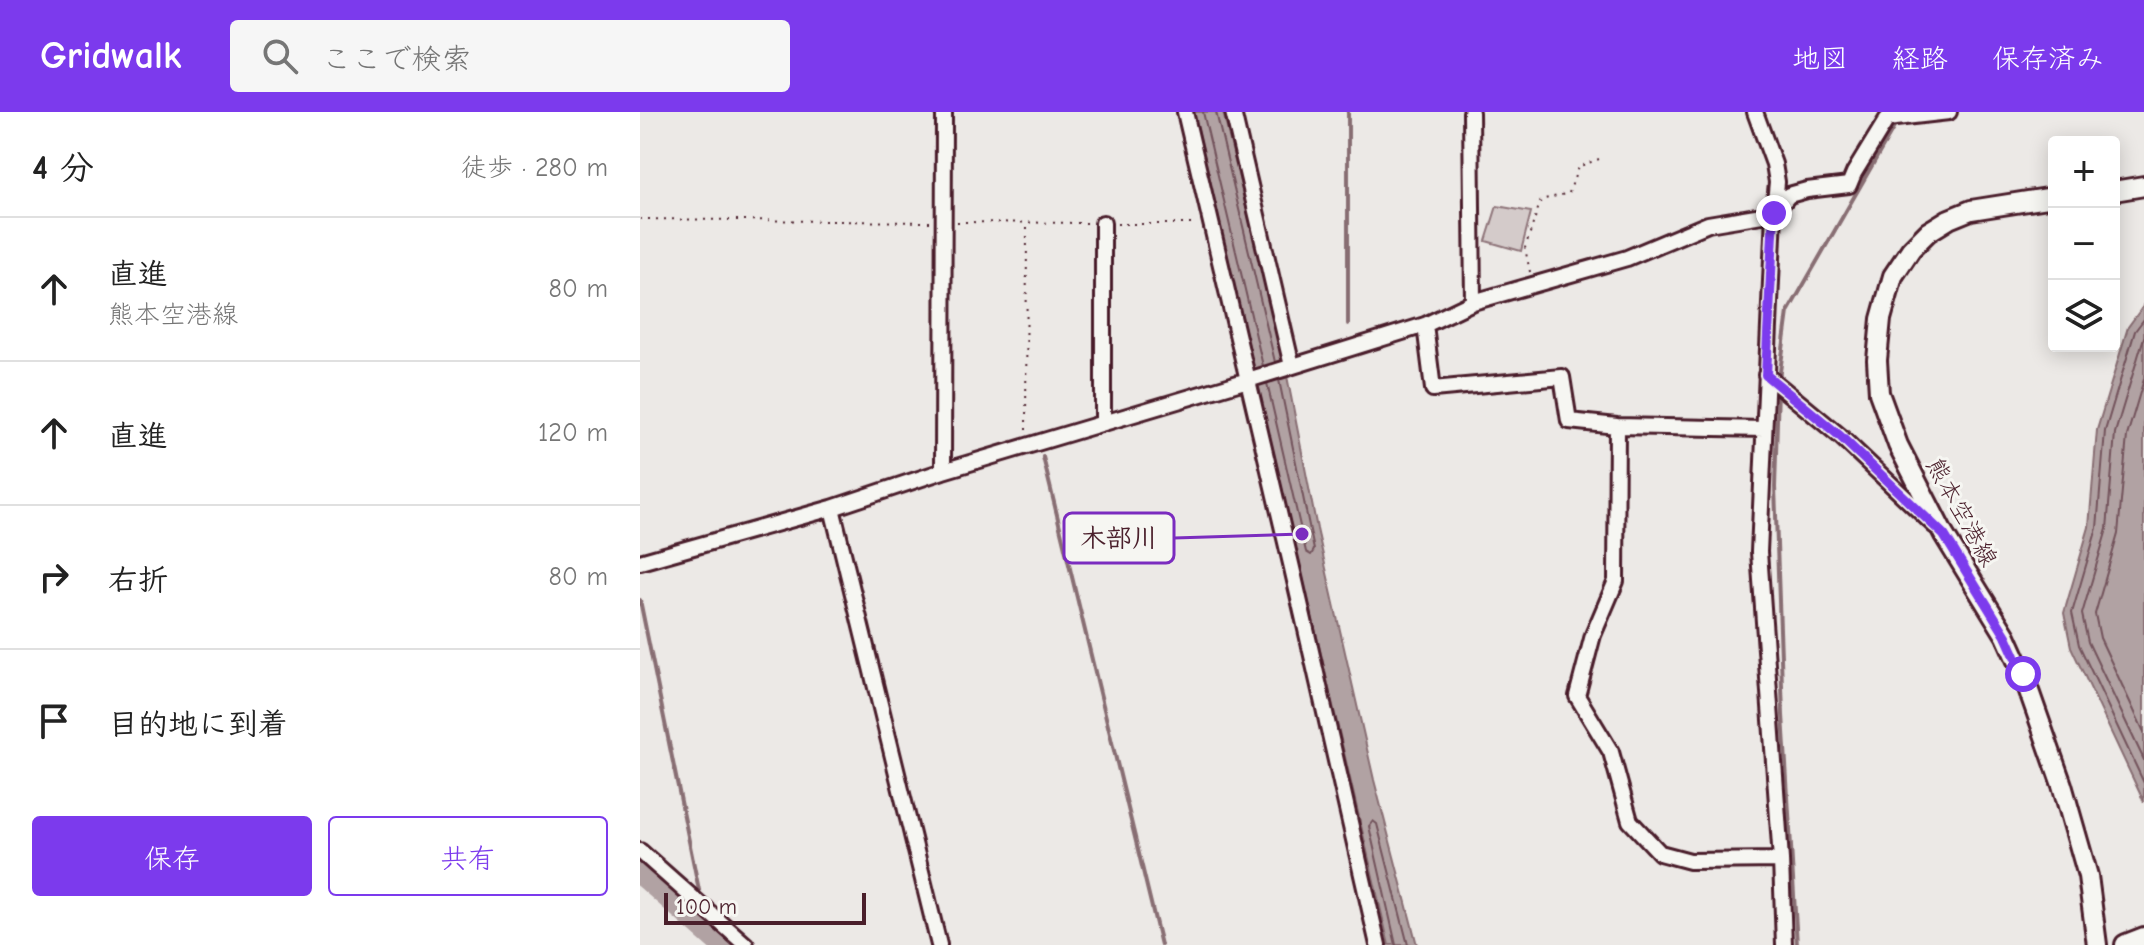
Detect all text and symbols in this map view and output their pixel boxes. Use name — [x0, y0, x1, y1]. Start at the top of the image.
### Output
search box — [230, 20, 790, 92]
text: Gridwalk — [40, 34, 182, 78]
icon: search — [258, 34, 302, 78]
text: ここで検索 — [322, 42, 472, 77]
text: 地図 — [1792, 43, 1848, 75]
text: 経路 — [1892, 43, 1948, 75]
text: 保存済み — [1992, 43, 2104, 75]
map controls — [2048, 136, 2120, 352]
button: + — [2048, 136, 2120, 208]
text: 4 分 — [32, 148, 94, 188]
text: 徒歩 · 280 m — [461, 153, 608, 183]
route end — [1756, 195, 1792, 231]
button: − — [2048, 208, 2120, 280]
text: 直進 — [108, 257, 168, 292]
icon: ahead — [32, 267, 76, 311]
text: 80 m — [549, 274, 608, 304]
button: layers — [2048, 280, 2120, 352]
text: 熊本空港線 — [108, 300, 238, 330]
icon: ahead — [32, 411, 76, 455]
text: 120 m — [538, 418, 608, 448]
text: 直進 — [108, 419, 168, 454]
street label: 熊本空港線 — [1921, 453, 2003, 571]
callout: 木部川 — [1064, 513, 1174, 563]
text: 木部川 — [1080, 524, 1158, 554]
icon: right — [32, 555, 76, 599]
text: 80 m — [549, 562, 608, 592]
text: 右折 — [108, 563, 168, 598]
route start — [2005, 656, 2041, 692]
icon: arrive — [32, 699, 76, 743]
text: 目的地に到着 — [108, 707, 288, 742]
button: 保存 — [32, 816, 312, 896]
button: 共有 — [328, 816, 608, 896]
scale bar — [664, 889, 866, 925]
text: 100 m — [676, 894, 737, 920]

